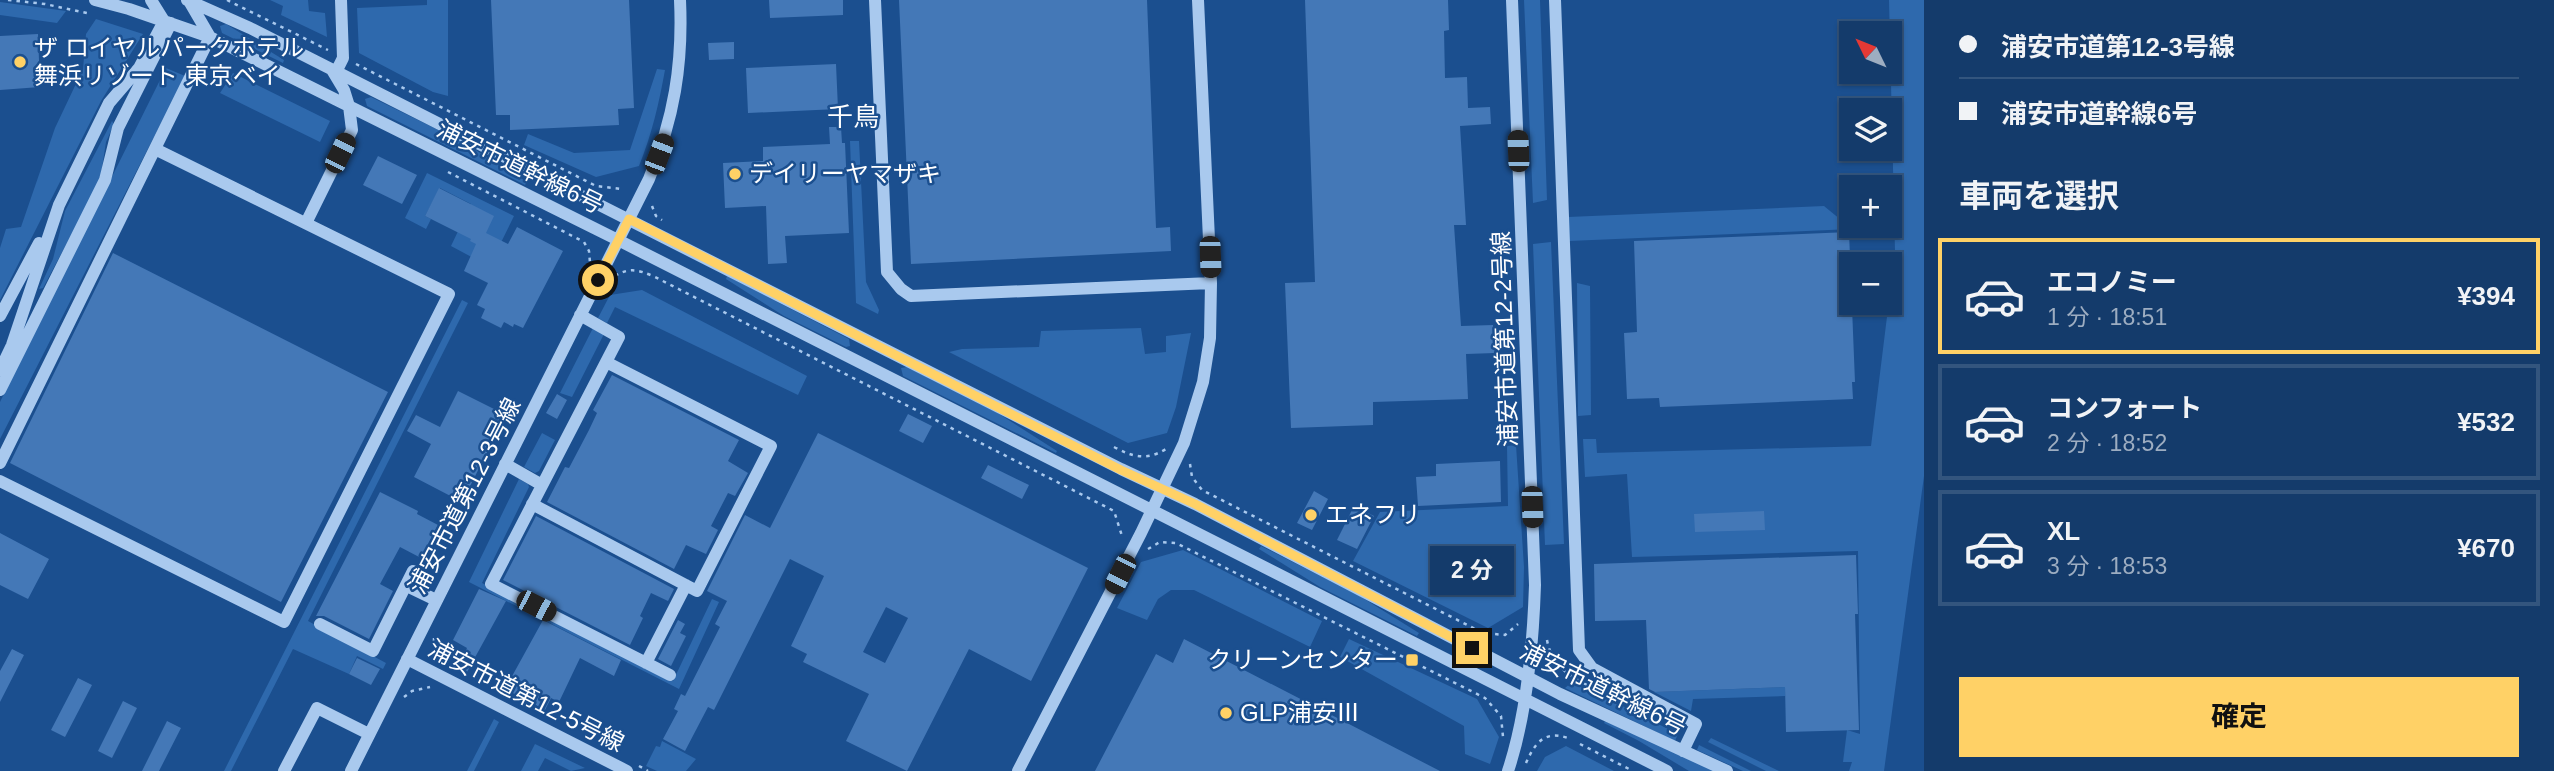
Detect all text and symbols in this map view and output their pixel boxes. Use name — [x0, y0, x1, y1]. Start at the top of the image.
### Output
north arrow — [1839, 21, 1902, 84]
map controls — [1839, 21, 1902, 315]
text: 浦安市道第12-3号線 — [2001, 32, 2235, 62]
place label: ザ ロイヤルパークホテル 舞浜リゾート 東京ベイ — [34, 34, 304, 89]
marker: ザ ロイヤルパークホテル 舞浜リゾート 東京ベイ — [12, 54, 28, 70]
button: layers — [1839, 98, 1902, 161]
text: 浦安市道幹線6号 — [2001, 99, 2197, 129]
district label: 千鳥 — [827, 102, 879, 132]
street label: 浦安市道幹線6号 — [433, 115, 608, 218]
car — [322, 130, 359, 176]
car — [1507, 130, 1530, 172]
car — [642, 131, 677, 177]
place label: デイリーヤマザキ — [749, 160, 941, 187]
marker: デイリーヤマザキ — [727, 166, 743, 182]
button: + — [1839, 175, 1902, 238]
text: 車両を選択 — [1959, 178, 2119, 214]
street label: 浦安市道第12-2号線 — [1487, 231, 1522, 447]
car — [1199, 236, 1222, 278]
button: − — [1839, 252, 1902, 315]
route start — [582, 264, 614, 296]
icon: car — [1963, 265, 2026, 328]
text: エコノミー — [2047, 267, 2177, 297]
text: ¥394 — [2457, 281, 2515, 311]
text: 1 分 · 18:51 — [2047, 304, 2167, 330]
icon: car — [1963, 391, 2026, 454]
street label: 浦安市道第12-3号線 — [403, 393, 526, 598]
text: コンフォート — [2047, 393, 2202, 423]
text: ¥532 — [2457, 407, 2515, 437]
text: 2 分 · 18:52 — [2047, 430, 2167, 456]
car — [1521, 486, 1544, 528]
place label: エネフリ — [1325, 501, 1421, 528]
marker: エネフリ — [1303, 507, 1319, 523]
text: XL — [2047, 516, 2080, 546]
icon: car — [1963, 517, 2026, 580]
text: ¥670 — [2457, 533, 2515, 563]
callout: 2 分 — [1430, 546, 1514, 596]
car — [1102, 551, 1139, 597]
text: 3 分 · 18:53 — [2047, 553, 2167, 579]
text: 2 分 — [1451, 557, 1493, 583]
car — [513, 587, 560, 625]
route end — [1456, 632, 1488, 664]
street label: 浦安市道第12-5号線 — [424, 634, 629, 757]
street label: 浦安市道幹線6号 — [1516, 637, 1691, 740]
place label: クリーンセンター — [1207, 646, 1398, 673]
marker: クリーンセンター — [1404, 652, 1420, 668]
button: 確定 — [1959, 677, 2519, 757]
place label: GLP浦安Ⅲ — [1240, 699, 1360, 726]
marker: GLP浦安Ⅲ — [1218, 705, 1234, 721]

